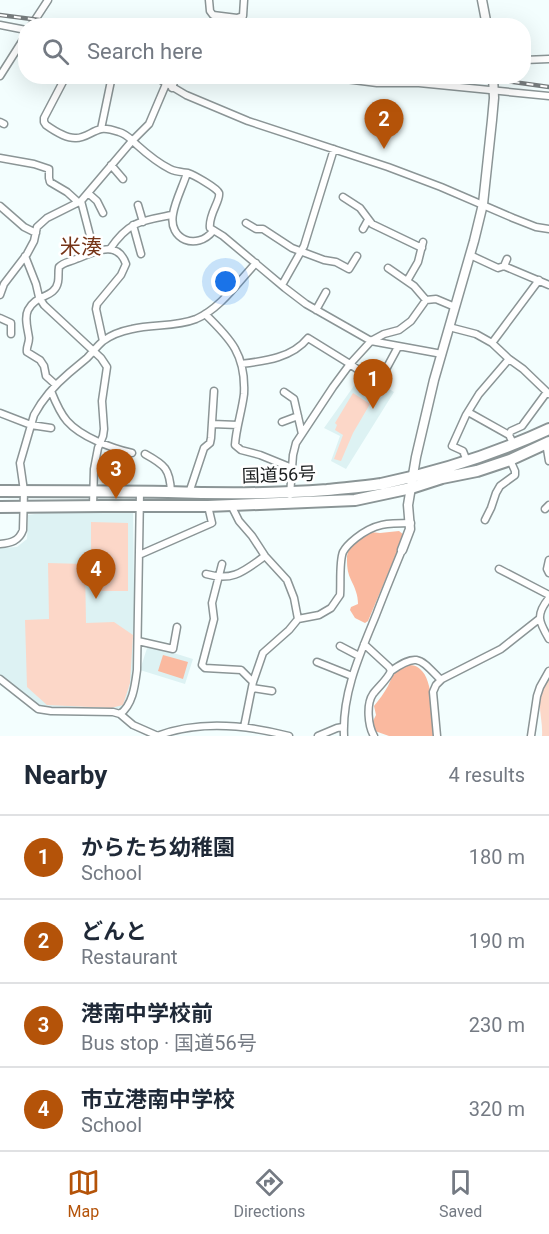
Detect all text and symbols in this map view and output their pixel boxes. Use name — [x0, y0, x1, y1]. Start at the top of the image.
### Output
search box — [18, 18, 531, 84]
icon: search — [39, 35, 72, 68]
text: Search here — [87, 39, 203, 64]
pin: 2 — [364, 100, 404, 149]
district label: 米湊 — [60, 235, 102, 259]
your location — [211, 267, 240, 296]
pin: 1 — [354, 360, 392, 409]
pin: 3 — [96, 450, 136, 499]
street label: 国道56号 — [242, 463, 316, 486]
pin: 4 — [76, 550, 116, 599]
text: Nearby — [24, 760, 107, 790]
text: 4 results — [449, 763, 525, 787]
text: からたち幼稚園 — [81, 835, 235, 860]
text: 1 — [38, 845, 49, 869]
text: 180 m — [469, 845, 525, 869]
text: School — [81, 861, 142, 885]
text: どんと — [81, 919, 147, 944]
text: 2 — [38, 929, 49, 953]
text: 190 m — [469, 929, 525, 953]
text: Restaurant — [81, 945, 178, 969]
text: 港南中学校前 — [81, 1001, 213, 1026]
text: 3 — [38, 1013, 49, 1037]
text: 230 m — [469, 1013, 525, 1037]
text: Bus stop · 国道56号 — [81, 1031, 257, 1055]
text: 市立港南中学校 — [81, 1087, 235, 1112]
text: 4 — [38, 1097, 49, 1121]
text: 320 m — [469, 1097, 525, 1121]
text: School — [81, 1113, 142, 1137]
tab: Map — [67, 1166, 100, 1221]
tab: Directions — [233, 1166, 305, 1221]
tab: Saved — [439, 1166, 482, 1221]

